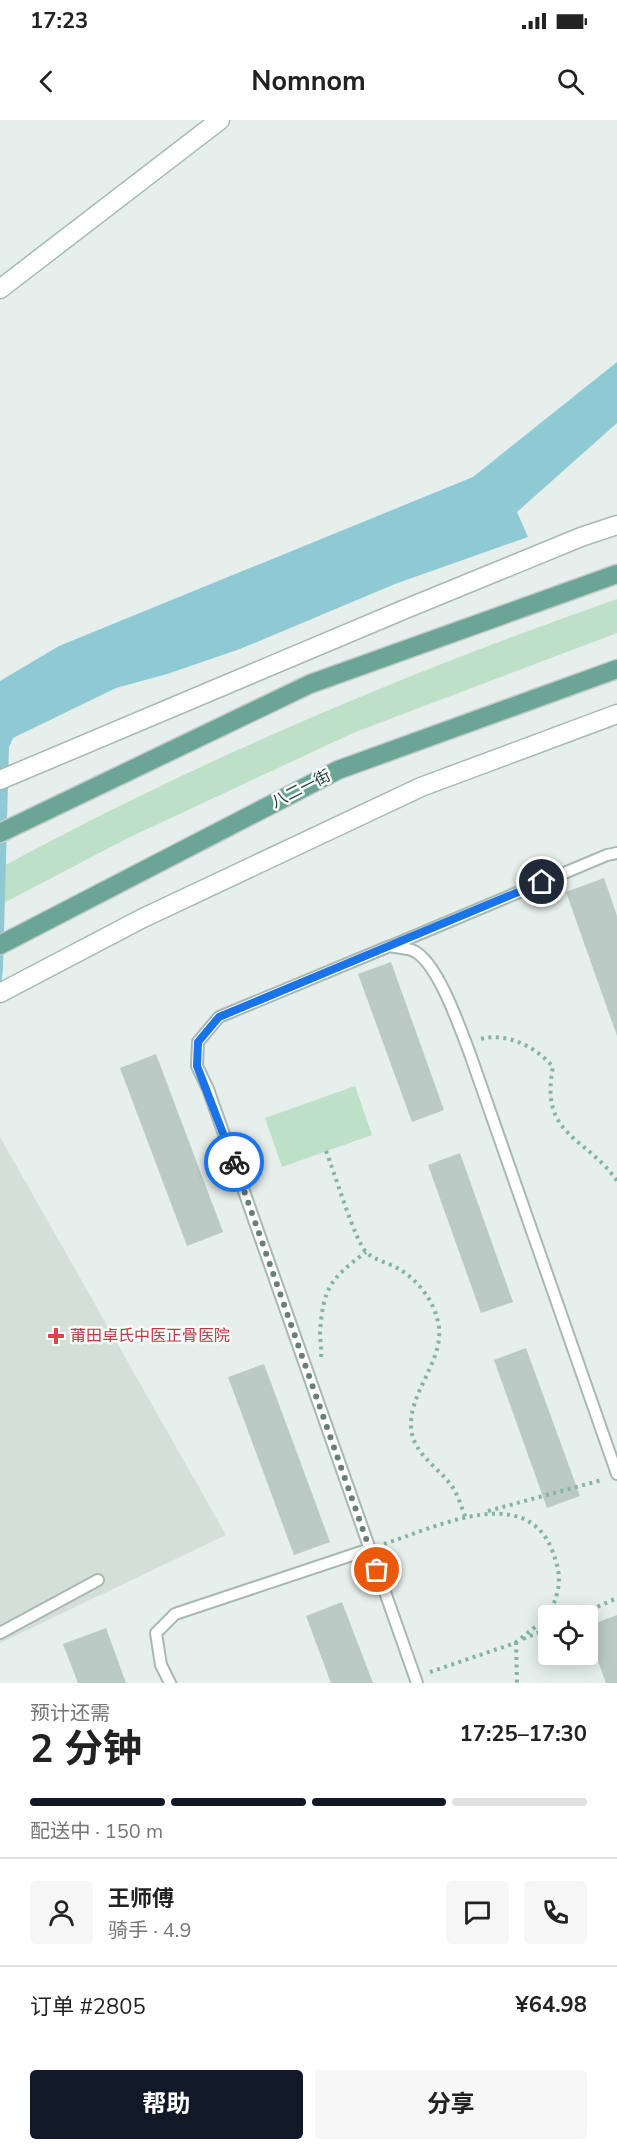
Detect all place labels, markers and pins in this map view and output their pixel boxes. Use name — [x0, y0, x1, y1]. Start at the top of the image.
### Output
pin — [516, 856, 567, 907]
place label: 莆田卓氏中医正骨医院 — [70, 1325, 230, 1347]
marker: 莆田卓氏中医正骨医院 — [47, 1327, 65, 1345]
pin — [351, 1544, 402, 1595]

